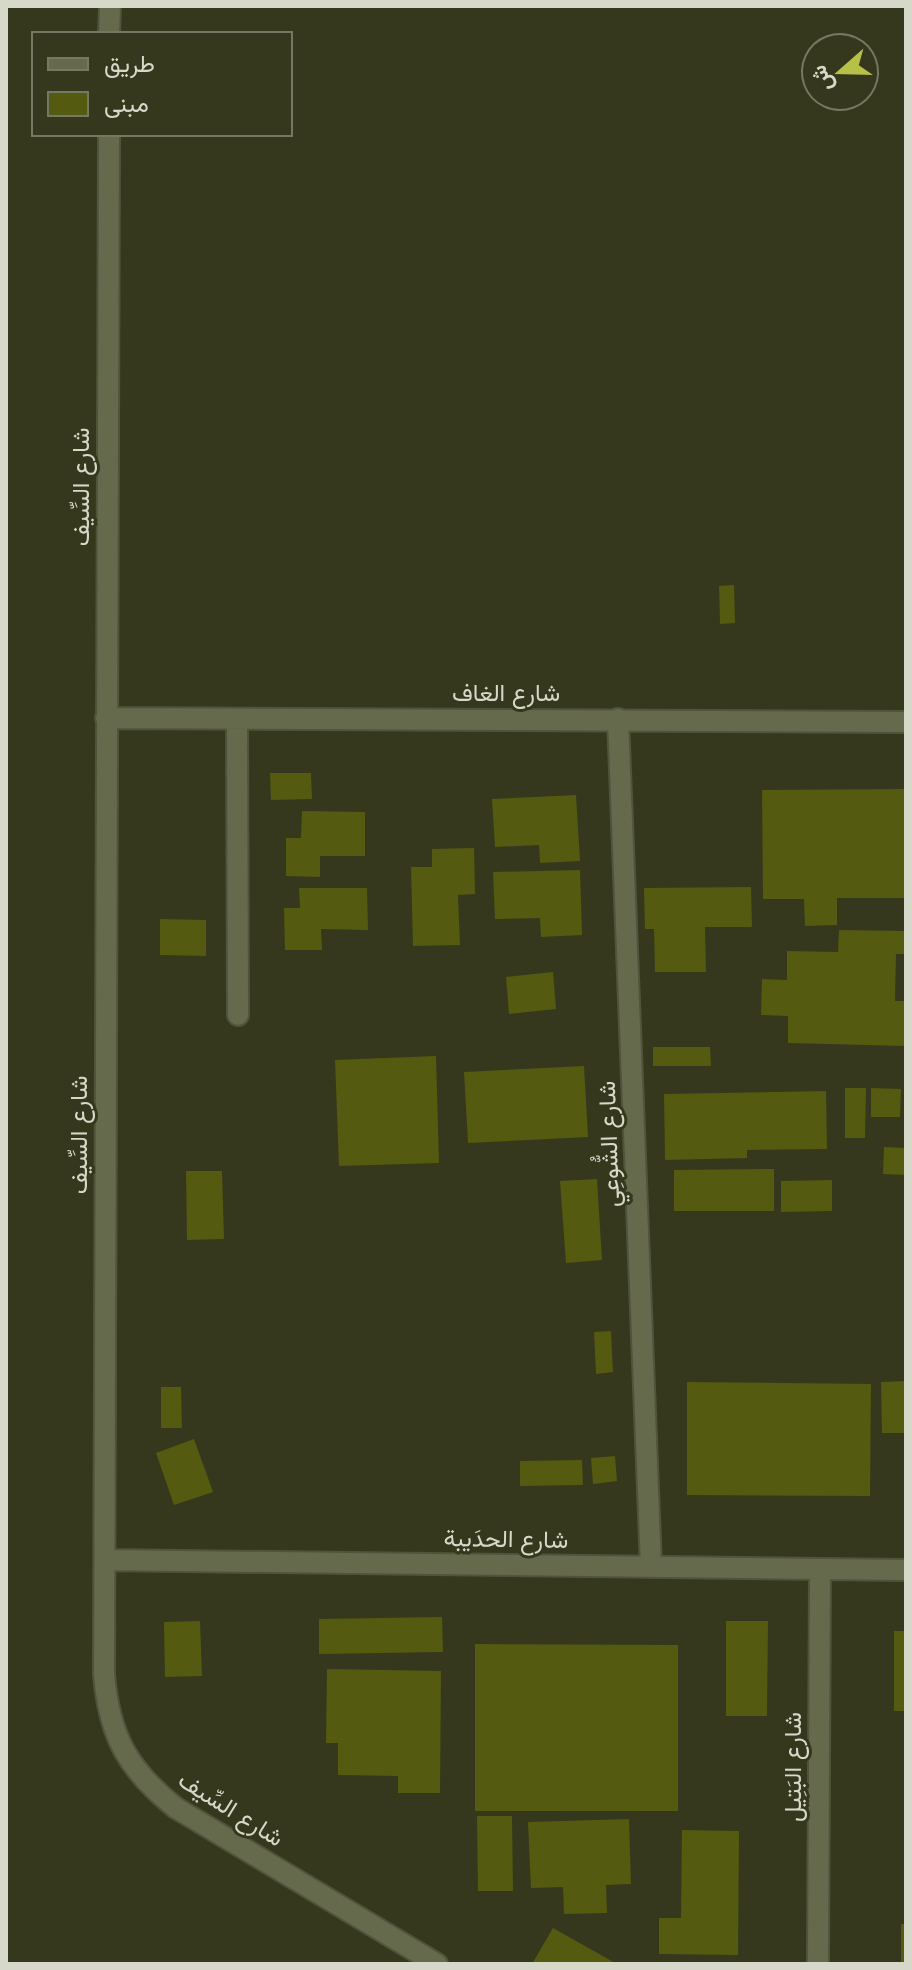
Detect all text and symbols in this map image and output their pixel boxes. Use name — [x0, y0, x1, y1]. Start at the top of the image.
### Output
legend — [32, 32, 292, 136]
north arrow — [800, 32, 880, 112]
text: طريق — [104, 50, 155, 79]
text: ش — [805, 62, 839, 95]
text: مبنى — [104, 90, 149, 118]
street label: شارع السِّيف — [67, 428, 97, 546]
street label: شارع الغاف — [452, 679, 560, 709]
street label: شارع السِّيف — [65, 1076, 95, 1194]
street label: شارع الشُّوعِي — [588, 1080, 630, 1208]
street label: شارع الحدَيبة — [443, 1524, 569, 1556]
street label: شارع البَتِيل — [779, 1712, 809, 1822]
street label: شارع السِّيف — [172, 1766, 289, 1854]

